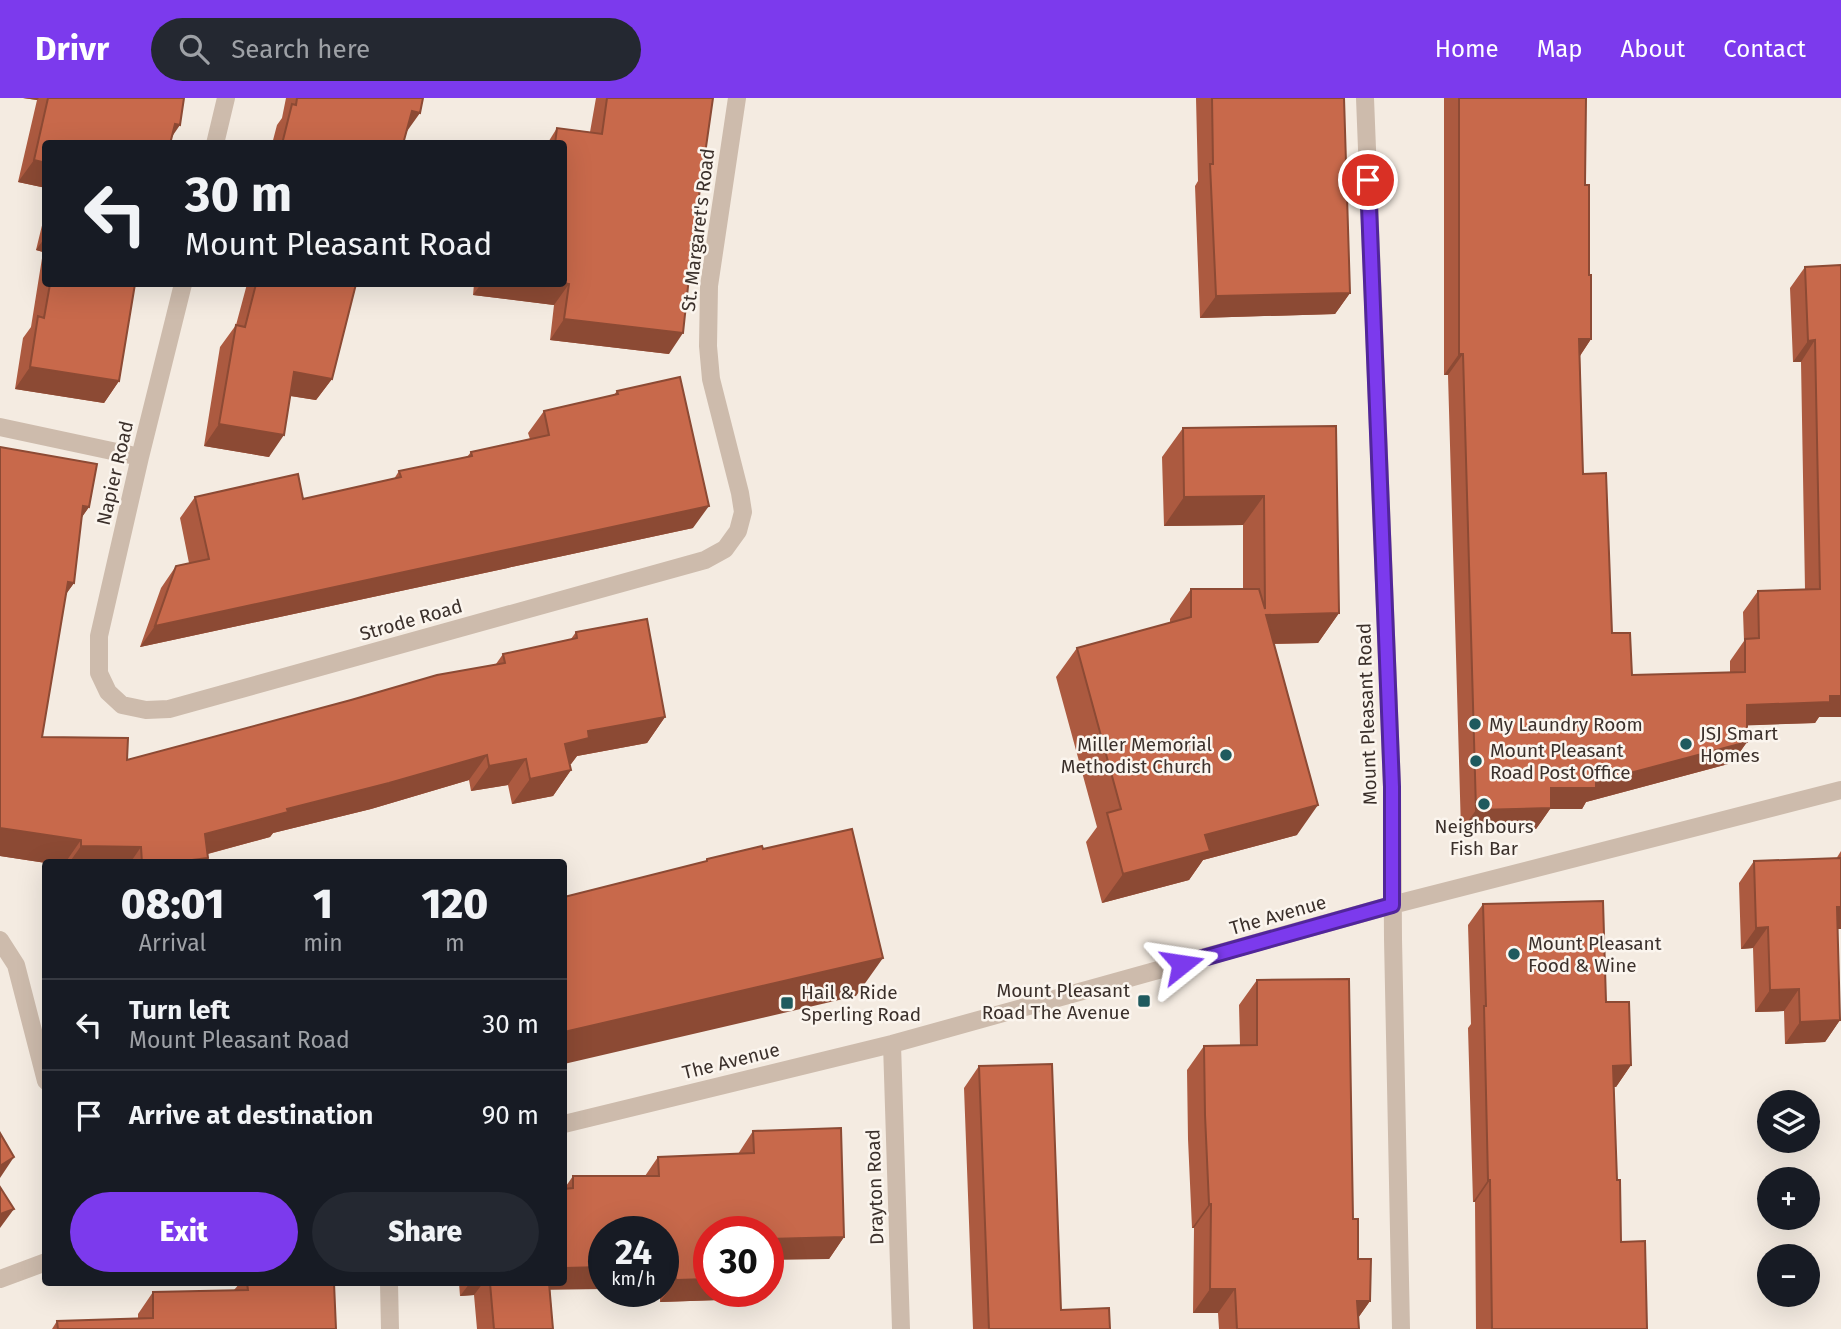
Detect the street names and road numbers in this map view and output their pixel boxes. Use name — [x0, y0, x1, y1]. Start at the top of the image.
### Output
street label: St. Margaret's Road — [677, 147, 719, 313]
street label: Napier Road — [92, 419, 138, 527]
street label: Strode Road — [357, 594, 465, 646]
street label: Mount Pleasant Road — [1352, 622, 1382, 806]
street label: The Avenue — [1227, 890, 1329, 940]
street label: The Avenue — [680, 1038, 782, 1084]
street label: Drayton Road — [861, 1129, 889, 1245]

